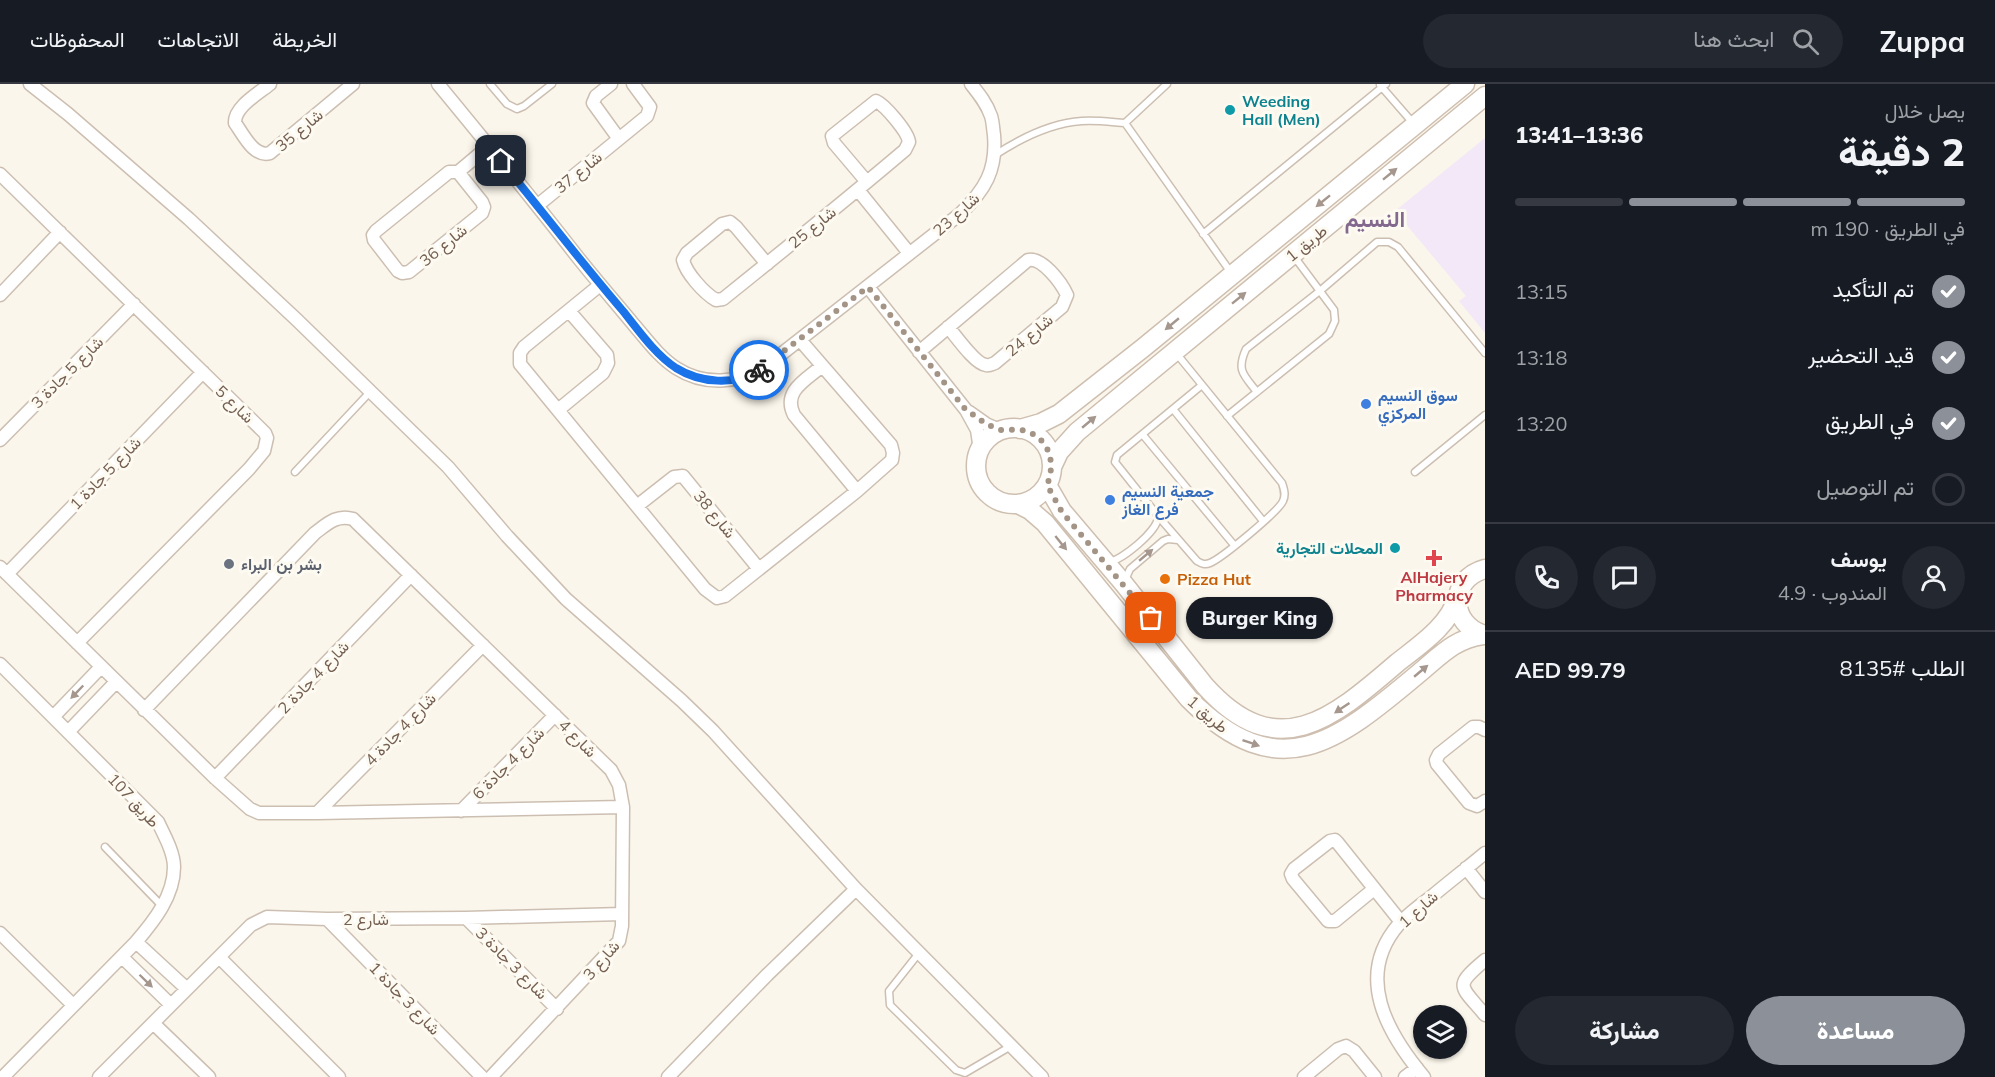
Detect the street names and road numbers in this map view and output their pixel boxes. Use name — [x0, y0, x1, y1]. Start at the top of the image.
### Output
street label: شارع 35 — [271, 104, 328, 157]
street label: شارع 37 — [550, 147, 607, 199]
street label: شارع 23 — [929, 188, 985, 242]
street label: شارع 25 — [784, 202, 841, 254]
street label: شارع 36 — [415, 220, 472, 272]
street label: طريق 1 — [1281, 220, 1331, 267]
street label: شارع 24 — [1001, 309, 1058, 362]
street label: شارع 5 جادة 3 — [27, 332, 109, 414]
street label: شارع 5 — [210, 381, 258, 429]
street label: شارع 5 جادة 1 — [65, 432, 146, 515]
street label: شارع 38 — [688, 486, 740, 543]
street label: شارع 4 جادة 2 — [273, 636, 354, 719]
street label: شارع 4 جادة 4 — [360, 688, 441, 771]
street label: طريق 1 — [1183, 691, 1233, 738]
street label: شارع 4 — [553, 715, 601, 763]
street label: شارع 4 جادة 6 — [468, 723, 550, 805]
street label: طريق 107 — [103, 769, 164, 832]
street label: شارع 1 — [1394, 886, 1443, 933]
street label: شارع 2 — [343, 909, 389, 931]
street label: شارع 3 جادة 3 — [470, 923, 552, 1005]
street label: شارع 3 — [578, 936, 625, 985]
street label: شارع 3 جادة 1 — [364, 957, 445, 1040]

